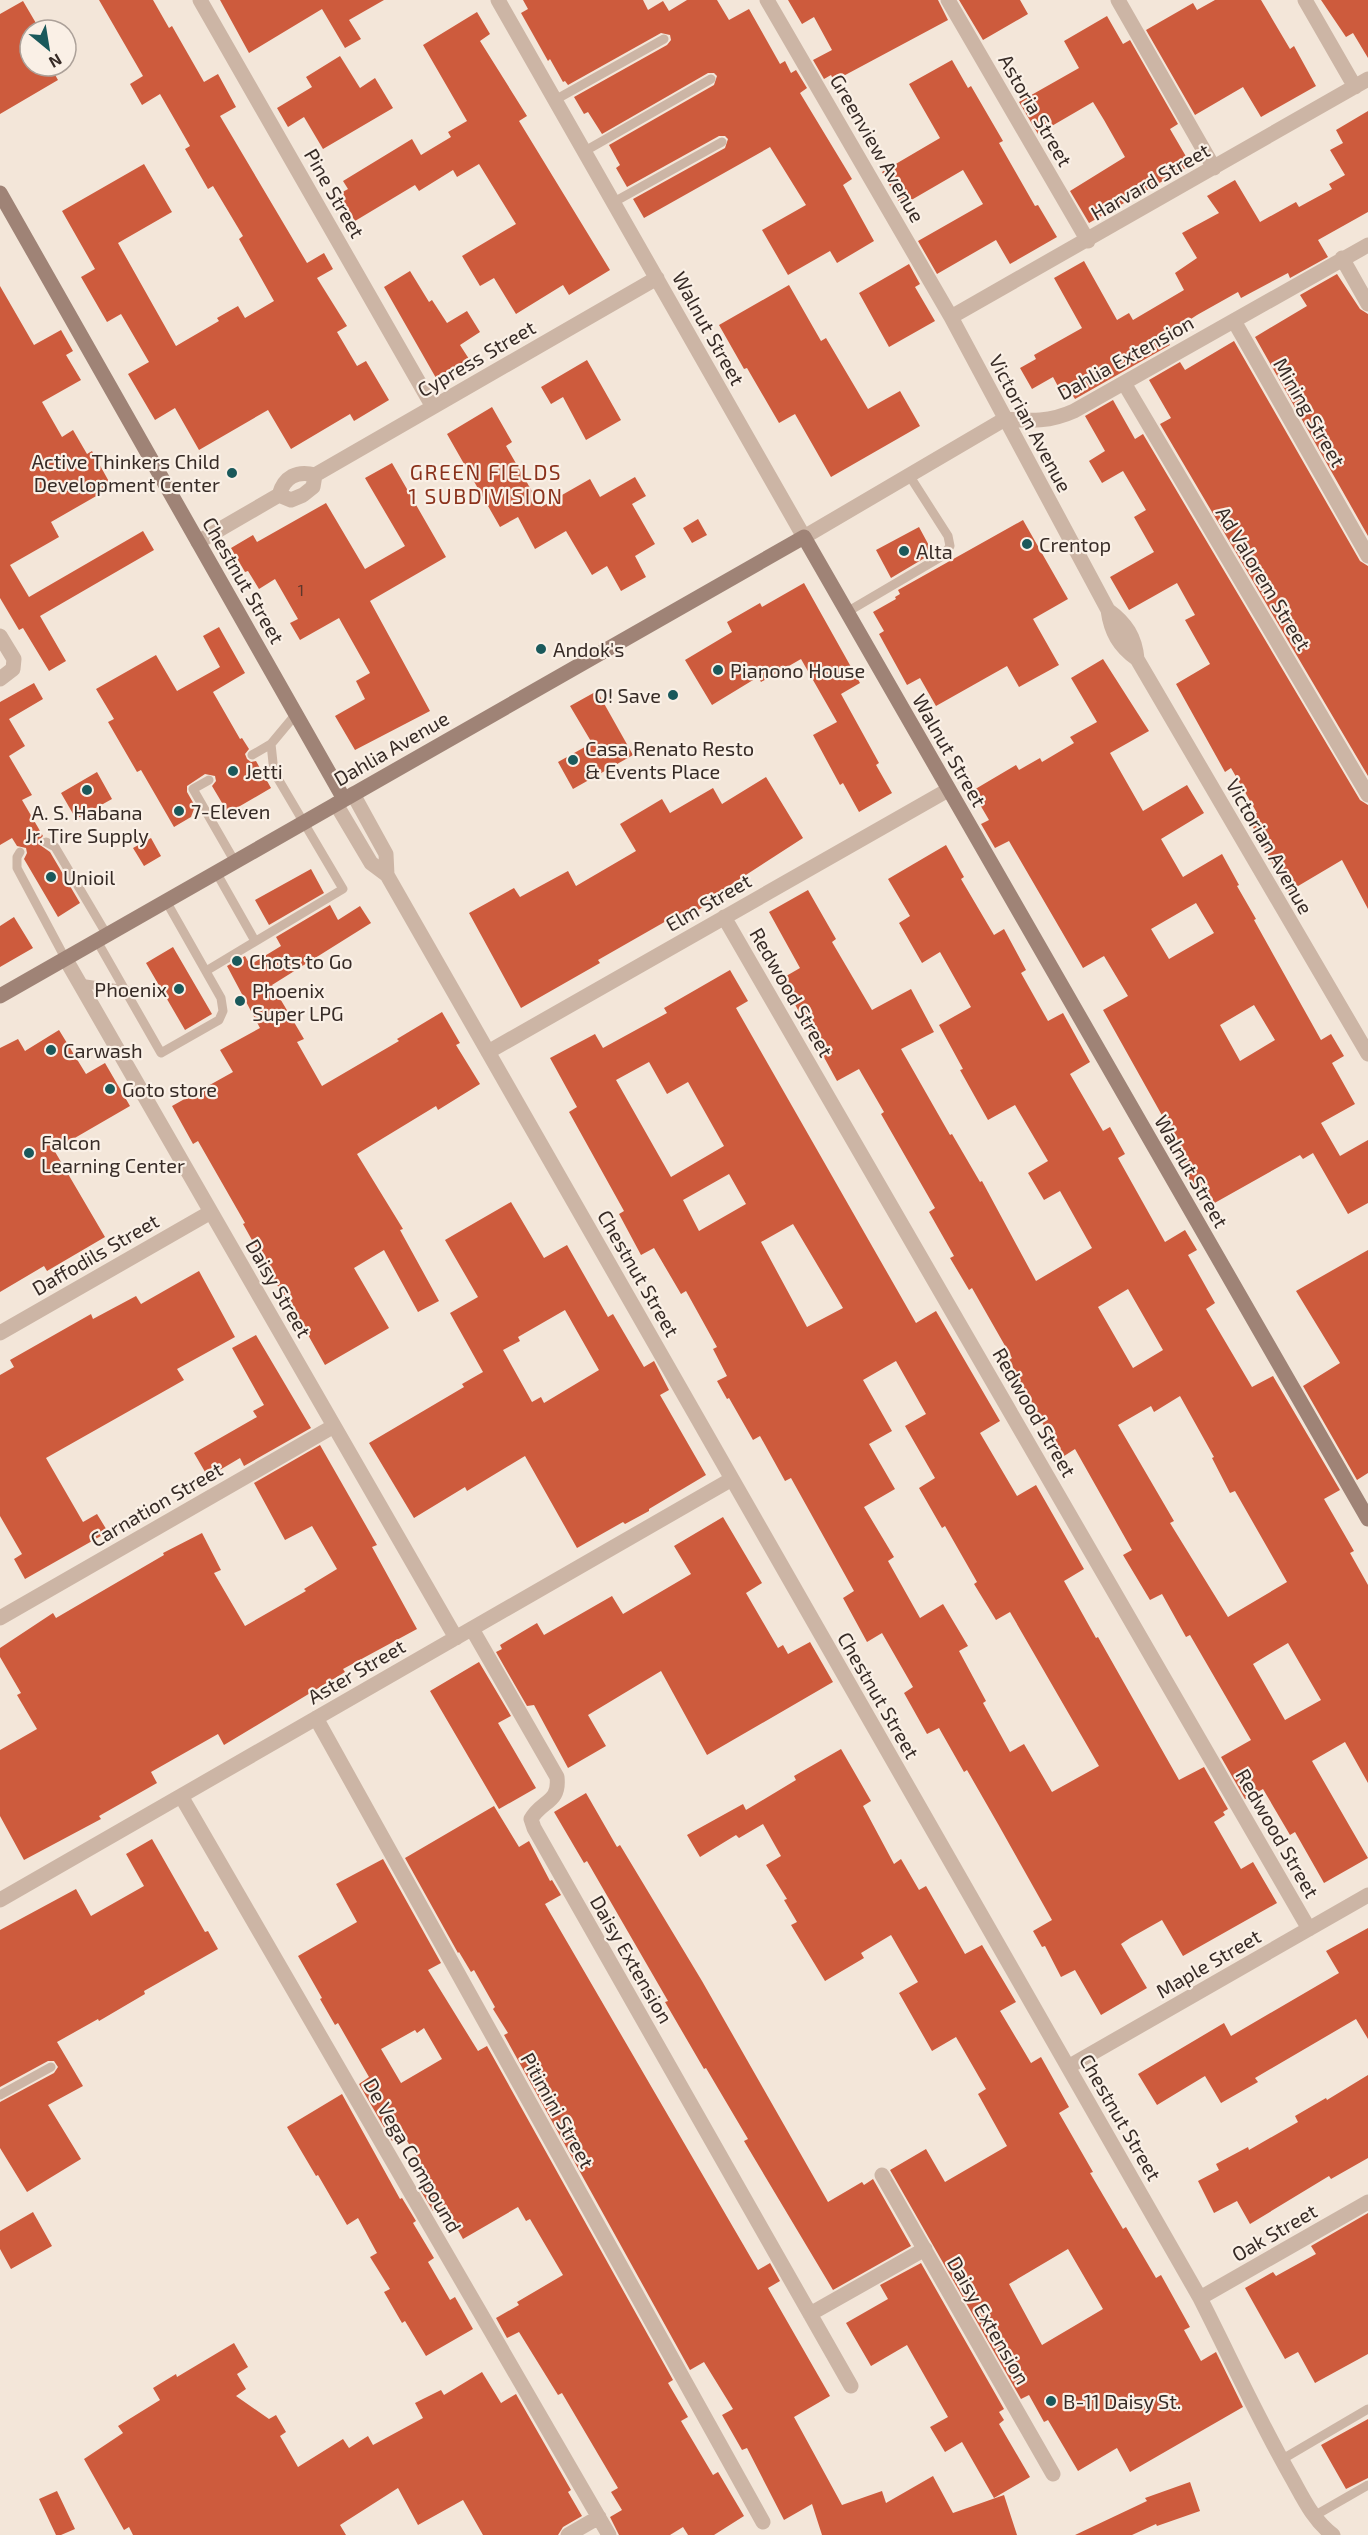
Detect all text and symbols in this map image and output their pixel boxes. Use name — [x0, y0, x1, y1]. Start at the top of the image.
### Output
north arrow — [18, 18, 78, 78]
text: N — [46, 50, 66, 73]
street label: Astoria Street — [994, 50, 1078, 171]
street label: Greenview Avenue — [826, 70, 930, 226]
street label: Harvard Street — [1086, 137, 1214, 225]
street label: Pine Street — [300, 144, 370, 242]
street label: Walnut Street — [668, 267, 750, 389]
street label: Dahlia Extension — [1053, 310, 1197, 404]
street label: Cypress Street — [413, 314, 540, 401]
street label: Victorian Avenue — [985, 350, 1077, 496]
street label: Mining Street — [1269, 353, 1351, 471]
place label: Active Thinkers Child Development Center — [32, 449, 220, 496]
district label: GREEN FIELDS 1 SUBDIVISION — [408, 459, 564, 508]
marker: Active Thinkers Child Development Center — [225, 466, 239, 480]
street label: Ad Valorem Street — [1212, 502, 1317, 655]
street label: Chestnut Street — [198, 512, 290, 648]
place label: Crentop — [1039, 532, 1111, 556]
marker: Crentop — [1020, 537, 1034, 551]
place label: Alta — [916, 539, 953, 563]
marker: Alta — [897, 544, 911, 558]
house number: 1 — [298, 580, 304, 599]
place label: Andok's — [553, 637, 624, 661]
marker: Andok's — [534, 642, 548, 656]
place label: Pianono House — [730, 658, 865, 682]
marker: Pianono House — [711, 663, 725, 677]
place label: O! Save — [594, 683, 661, 707]
marker: O! Save — [666, 688, 680, 702]
street label: Walnut Street — [908, 689, 992, 811]
street label: Dahlia Avenue — [329, 705, 453, 791]
place label: Casa Renato Resto & Events Place — [585, 736, 754, 783]
marker: Casa Renato Resto & Events Place — [566, 753, 580, 767]
place label: Jetti — [245, 759, 283, 783]
marker: Jetti — [226, 764, 240, 778]
street label: Victorian Avenue — [1221, 774, 1319, 918]
marker: A. S. Habana Jr. Tire Supply — [80, 783, 94, 797]
place label: 7-Eleven — [191, 799, 270, 823]
place label: A. S. Habana Jr. Tire Supply — [25, 800, 149, 847]
marker: 7-Eleven — [172, 804, 186, 818]
place label: Unioil — [63, 865, 115, 889]
street label: Elm Street — [661, 868, 755, 936]
marker: Unioil — [44, 870, 58, 884]
street label: Redwood Street — [745, 923, 839, 1061]
place label: Chots to Go — [249, 949, 353, 973]
marker: Chots to Go — [230, 954, 244, 968]
place label: Phoenix — [94, 977, 167, 1001]
place label: Phoenix Super LPG — [252, 978, 344, 1025]
marker: Phoenix — [172, 982, 186, 996]
marker: Phoenix Super LPG — [233, 994, 247, 1008]
place label: Carwash — [63, 1038, 143, 1062]
marker: Carwash — [44, 1043, 58, 1057]
place label: Goto store — [122, 1077, 217, 1101]
marker: Goto store — [103, 1082, 117, 1096]
street label: Walnut Street — [1150, 1110, 1234, 1232]
place label: Falcon Learning Center — [41, 1130, 185, 1177]
marker: Falcon Learning Center — [22, 1146, 36, 1160]
street label: Chestnut Street — [593, 1205, 685, 1341]
street label: Daffodils Street — [27, 1208, 163, 1300]
street label: Daisy Street — [241, 1235, 317, 1342]
street label: Redwood Street — [988, 1343, 1082, 1481]
street label: Carnation Street — [86, 1456, 227, 1552]
street label: Chestnut Street — [833, 1627, 925, 1763]
street label: Aster Street — [303, 1633, 409, 1709]
street label: Redwood Street — [1231, 1764, 1325, 1902]
street label: Daisy Extension — [586, 1891, 678, 2027]
street label: Maple Street — [1151, 1923, 1265, 2003]
street label: Pitimini Street — [516, 2048, 600, 2172]
street label: Chestnut Street — [1075, 2049, 1167, 2185]
street label: De Vega Compound — [359, 2073, 467, 2237]
street label: Oak Street — [1227, 2198, 1321, 2266]
street label: Daisy Extension — [943, 2252, 1035, 2388]
place label: B-11 Daisy St. — [1063, 2389, 1181, 2413]
marker: B-11 Daisy St. — [1044, 2394, 1058, 2408]

